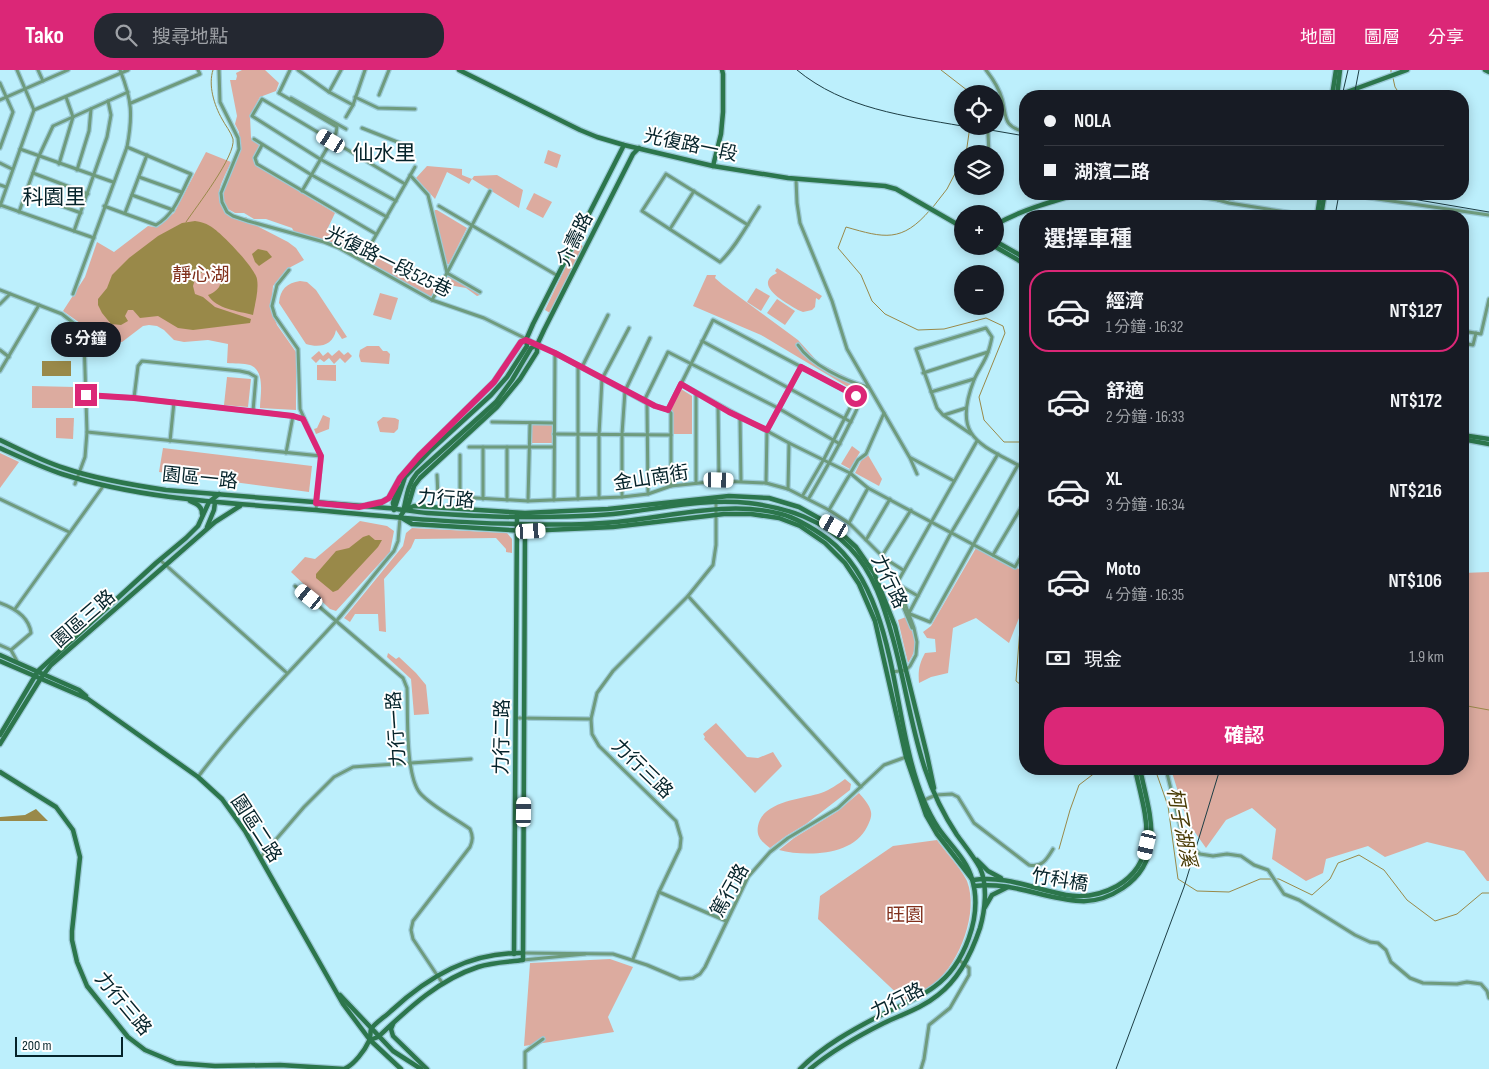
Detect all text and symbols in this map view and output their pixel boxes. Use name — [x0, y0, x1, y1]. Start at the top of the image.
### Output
search box — [94, 13, 444, 58]
text: Tako — [25, 21, 64, 50]
icon: search — [112, 21, 140, 49]
text: 搜尋地點 — [152, 26, 228, 49]
text: 地圖 — [1300, 27, 1336, 48]
text: 圖層 — [1364, 27, 1400, 48]
text: 分享 — [1428, 27, 1464, 48]
map controls — [954, 85, 1004, 315]
button: locate — [954, 85, 1004, 135]
text: NOLA — [1074, 110, 1111, 133]
street label: 光復路一段 — [642, 124, 740, 167]
car — [314, 127, 347, 155]
district label: 仙水里 — [353, 141, 416, 166]
button: layers — [954, 145, 1004, 195]
text: 湖濱二路 — [1074, 161, 1150, 184]
district label: 科園里 — [23, 185, 86, 210]
button: + — [954, 205, 1004, 255]
street label: 介壽路 — [553, 209, 598, 270]
street label: 光復路一段525巷 — [322, 222, 455, 303]
text: 選擇車種 — [1044, 226, 1132, 253]
park label: 靜心湖 — [172, 264, 230, 287]
button: − — [954, 265, 1004, 315]
icon: car — [1046, 289, 1091, 334]
text: 經濟 — [1106, 290, 1144, 313]
text: NT$127 — [1390, 300, 1442, 323]
text: 1 分鐘 · 16:32 — [1106, 318, 1183, 337]
callout: 5 分鐘 — [51, 322, 121, 358]
text: 5 分鐘 — [65, 330, 107, 349]
icon: car — [1046, 379, 1091, 424]
text: 舒適 — [1106, 380, 1144, 403]
route end — [75, 384, 97, 406]
route start — [845, 385, 867, 407]
text: NT$172 — [1390, 390, 1442, 413]
text: 2 分鐘 · 16:33 — [1106, 408, 1184, 427]
street label: 金山南街 — [612, 461, 691, 496]
street label: 園區一路 — [161, 463, 239, 494]
text: XL — [1106, 468, 1122, 491]
icon: car — [1046, 469, 1091, 514]
car — [703, 472, 734, 488]
text: NT$216 — [1389, 480, 1442, 503]
street label: 力行路 — [417, 486, 475, 513]
text: 3 分鐘 · 16:34 — [1106, 496, 1185, 515]
car — [817, 512, 850, 540]
car — [515, 523, 546, 539]
street label: 力行路 — [866, 551, 911, 612]
text: Moto — [1106, 558, 1141, 581]
icon: car — [1046, 559, 1091, 604]
text: NT$106 — [1388, 570, 1442, 593]
car — [292, 582, 325, 612]
street label: 園區三路 — [48, 586, 120, 653]
text: 4 分鐘 · 16:35 — [1106, 586, 1184, 605]
icon: cash — [1044, 644, 1072, 672]
text: 1.9 km — [1409, 648, 1444, 667]
text: 現金 — [1084, 649, 1122, 672]
street label: 力行一路 — [382, 690, 411, 768]
street label: 力行二路 — [490, 699, 515, 775]
button: 確認 — [1044, 707, 1444, 765]
street label: 力行三路 — [607, 734, 677, 804]
water label: 柯子湖溪 — [1162, 786, 1201, 872]
street label: 園區二路 — [225, 791, 286, 867]
car — [516, 797, 531, 827]
car — [1136, 829, 1157, 861]
street label: 篤行路 — [706, 860, 754, 921]
street label: 竹科橋 — [1030, 865, 1090, 896]
park label: 旺園 — [886, 904, 924, 927]
street label: 力行三路 — [90, 967, 156, 1040]
street label: 力行路 — [867, 978, 928, 1025]
scale bar — [15, 1034, 122, 1057]
text: 200 m — [22, 1037, 51, 1054]

